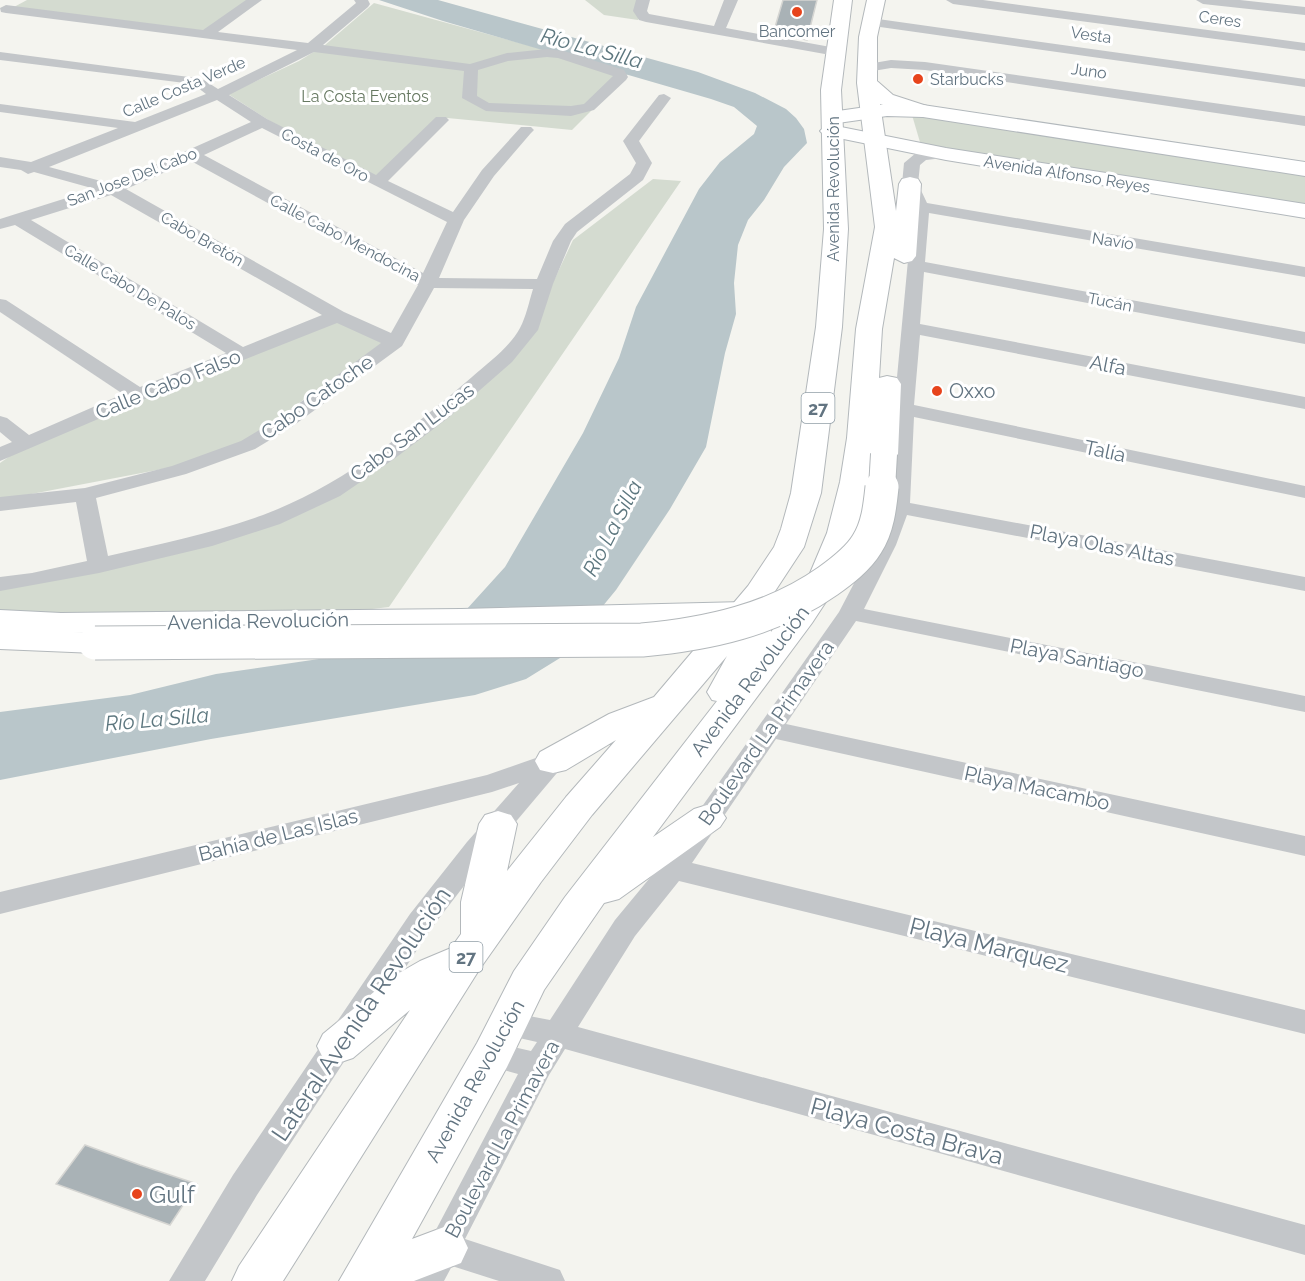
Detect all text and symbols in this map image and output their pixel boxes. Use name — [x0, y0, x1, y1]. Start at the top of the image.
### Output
marker: Bancomer — [790, 5, 804, 19]
street label: Ceres — [1197, 7, 1243, 31]
water label: Río La Silla — [538, 22, 646, 74]
place label: Bancomer — [759, 22, 836, 41]
street label: Vesta — [1069, 23, 1113, 47]
street label: Calle Costa Verde — [120, 53, 248, 121]
street label: Juno — [1070, 59, 1108, 83]
place label: Starbucks — [930, 70, 1004, 89]
marker: Starbucks — [911, 72, 925, 86]
park label: La Costa Eventos — [301, 87, 429, 106]
street label: Avenida Revolución — [824, 116, 843, 262]
street label: Costa de Oro — [278, 124, 372, 186]
street label: San Jose Del Cabo — [64, 143, 200, 211]
street label: Avenida Alfonso Reyes — [982, 151, 1152, 197]
street label: Calle Cabo Mendocina — [267, 190, 423, 286]
street label: Cabo Bretón — [157, 208, 247, 270]
street label: Navío — [1091, 228, 1135, 254]
street label: Calle Cabo De Palos — [61, 240, 199, 334]
street label: Tucán — [1086, 288, 1134, 316]
street label: Calle Cabo Falso — [92, 344, 244, 424]
street label: Cabo Catoche — [256, 349, 378, 444]
street label: Alfa — [1088, 350, 1128, 380]
street label: Cabo San Lucas — [345, 378, 479, 486]
place label: Oxxo — [949, 379, 996, 403]
marker: Oxxo — [930, 384, 944, 398]
road number: 27 — [802, 393, 834, 423]
street label: Talía — [1082, 435, 1128, 467]
water label: Río La Silla — [577, 476, 647, 580]
street label: Playa Olas Altas — [1028, 519, 1176, 571]
street label: Avenida Revolución — [686, 601, 814, 761]
street label: Avenida Revolución — [167, 607, 349, 635]
street label: Playa Santiago — [1008, 633, 1146, 683]
street label: Boulevard La Primavera — [693, 636, 839, 830]
water label: Río La Silla — [104, 702, 210, 736]
street label: Playa Macambo — [962, 761, 1112, 815]
street label: Bahía de Las Islas — [196, 804, 360, 866]
street label: Lateral Avenida Revolución — [265, 882, 457, 1146]
street label: Playa Marquez — [906, 911, 1072, 979]
road number: 27 — [450, 942, 482, 972]
street label: Avenida Revolución — [420, 996, 530, 1166]
street label: Boulevard La Primavera — [440, 1036, 564, 1242]
street label: Playa Costa Brava — [808, 1091, 1006, 1171]
place label: Gulf — [149, 1180, 196, 1209]
marker: Gulf — [130, 1187, 144, 1201]

